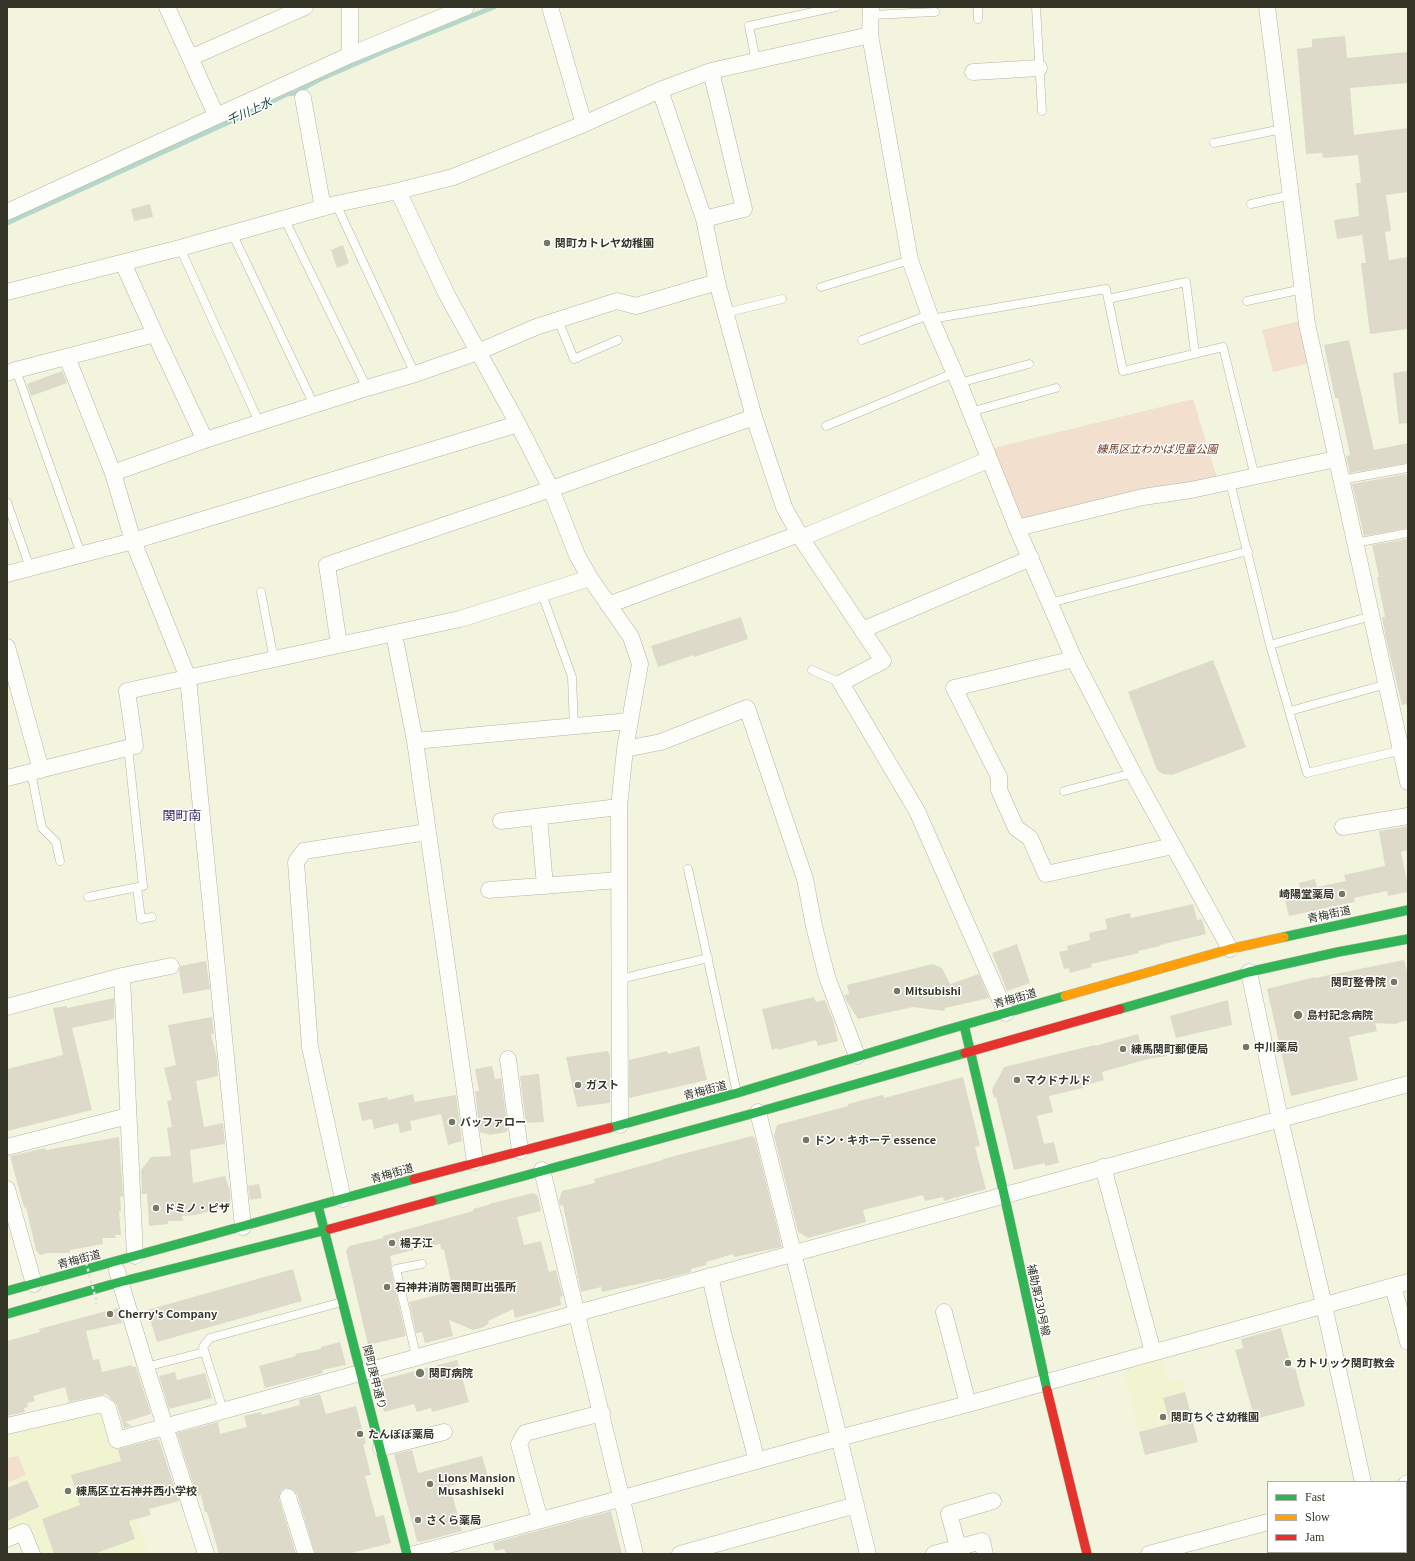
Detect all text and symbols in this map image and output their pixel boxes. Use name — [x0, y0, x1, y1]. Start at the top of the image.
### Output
water label: 千川上水 — [224, 94, 274, 128]
place label: 関町カトレヤ幼稚園 — [555, 236, 654, 250]
marker: 関町カトレヤ幼稚園 — [542, 238, 552, 248]
park label: 練馬区立わかば児童公園 — [1097, 442, 1217, 456]
district label: 関町南 — [163, 807, 201, 823]
place label: 崎陽堂薬局 — [1279, 887, 1334, 901]
marker: 崎陽堂薬局 — [1337, 889, 1347, 899]
street label: 青梅街道 — [1306, 903, 1352, 925]
place label: 関町整骨院 — [1331, 975, 1386, 989]
marker: 関町整骨院 — [1389, 977, 1399, 987]
place label: Mitsubishi — [905, 984, 961, 998]
marker: Mitsubishi — [892, 986, 902, 996]
street label: 青梅街道 — [992, 986, 1038, 1010]
place label: 島村記念病院 — [1307, 1008, 1373, 1022]
marker: 島村記念病院 — [1292, 1009, 1304, 1021]
place label: 中川薬局 — [1254, 1040, 1298, 1054]
place label: 練馬関町郵便局 — [1131, 1042, 1208, 1056]
marker: 中川薬局 — [1241, 1042, 1251, 1052]
marker: 練馬関町郵便局 — [1118, 1044, 1128, 1054]
place label: マクドナルド — [1025, 1073, 1091, 1087]
marker: マクドナルド — [1012, 1075, 1022, 1085]
place label: ガスト — [586, 1078, 619, 1092]
street label: 青梅街道 — [682, 1078, 728, 1102]
marker: ガスト — [573, 1080, 583, 1090]
place label: バッファロー — [460, 1115, 526, 1129]
marker: バッファロー — [447, 1117, 457, 1127]
place label: ドン・キホーテ essence — [814, 1133, 936, 1147]
marker: ドン・キホーテ essence — [801, 1135, 811, 1145]
street label: 青梅街道 — [369, 1161, 415, 1185]
place label: ドミノ・ピザ — [164, 1201, 230, 1215]
marker: ドミノ・ピザ — [151, 1203, 161, 1213]
place label: 楊子江 — [400, 1236, 433, 1250]
marker: 楊子江 — [387, 1238, 397, 1248]
street label: 青梅街道 — [56, 1247, 102, 1271]
street label: 補助第230号線 — [1025, 1263, 1053, 1337]
place label: 石神井消防署関町出張所 — [395, 1280, 516, 1294]
marker: 石神井消防署関町出張所 — [382, 1282, 392, 1292]
place label: Cherry's Company — [118, 1307, 217, 1321]
marker: Cherry's Company — [105, 1309, 115, 1319]
street label: 関町庚申通り — [361, 1343, 389, 1411]
place label: カトリック関町教会 — [1296, 1356, 1395, 1370]
marker: カトリック関町教会 — [1283, 1358, 1293, 1368]
place label: 関町病院 — [429, 1366, 473, 1380]
marker: 関町病院 — [414, 1367, 426, 1379]
place label: 関町ちぐさ幼稚園 — [1171, 1410, 1259, 1424]
marker: 関町ちぐさ幼稚園 — [1158, 1412, 1168, 1422]
place label: たんぽぽ薬局 — [368, 1427, 434, 1441]
marker: たんぽぽ薬局 — [355, 1429, 365, 1439]
place label: Lions Mansion Musashiseki — [438, 1471, 515, 1497]
marker: Lions Mansion Musashiseki — [425, 1479, 435, 1489]
legend — [1267, 1481, 1407, 1553]
place label: 練馬区立石神井西小学校 — [76, 1484, 197, 1498]
marker: 練馬区立石神井西小学校 — [63, 1486, 73, 1496]
text: Fast — [1305, 1490, 1325, 1504]
text: Slow — [1305, 1510, 1330, 1524]
place label: さくら薬局 — [426, 1513, 481, 1527]
marker: さくら薬局 — [413, 1515, 423, 1525]
text: Jam — [1305, 1530, 1324, 1544]

